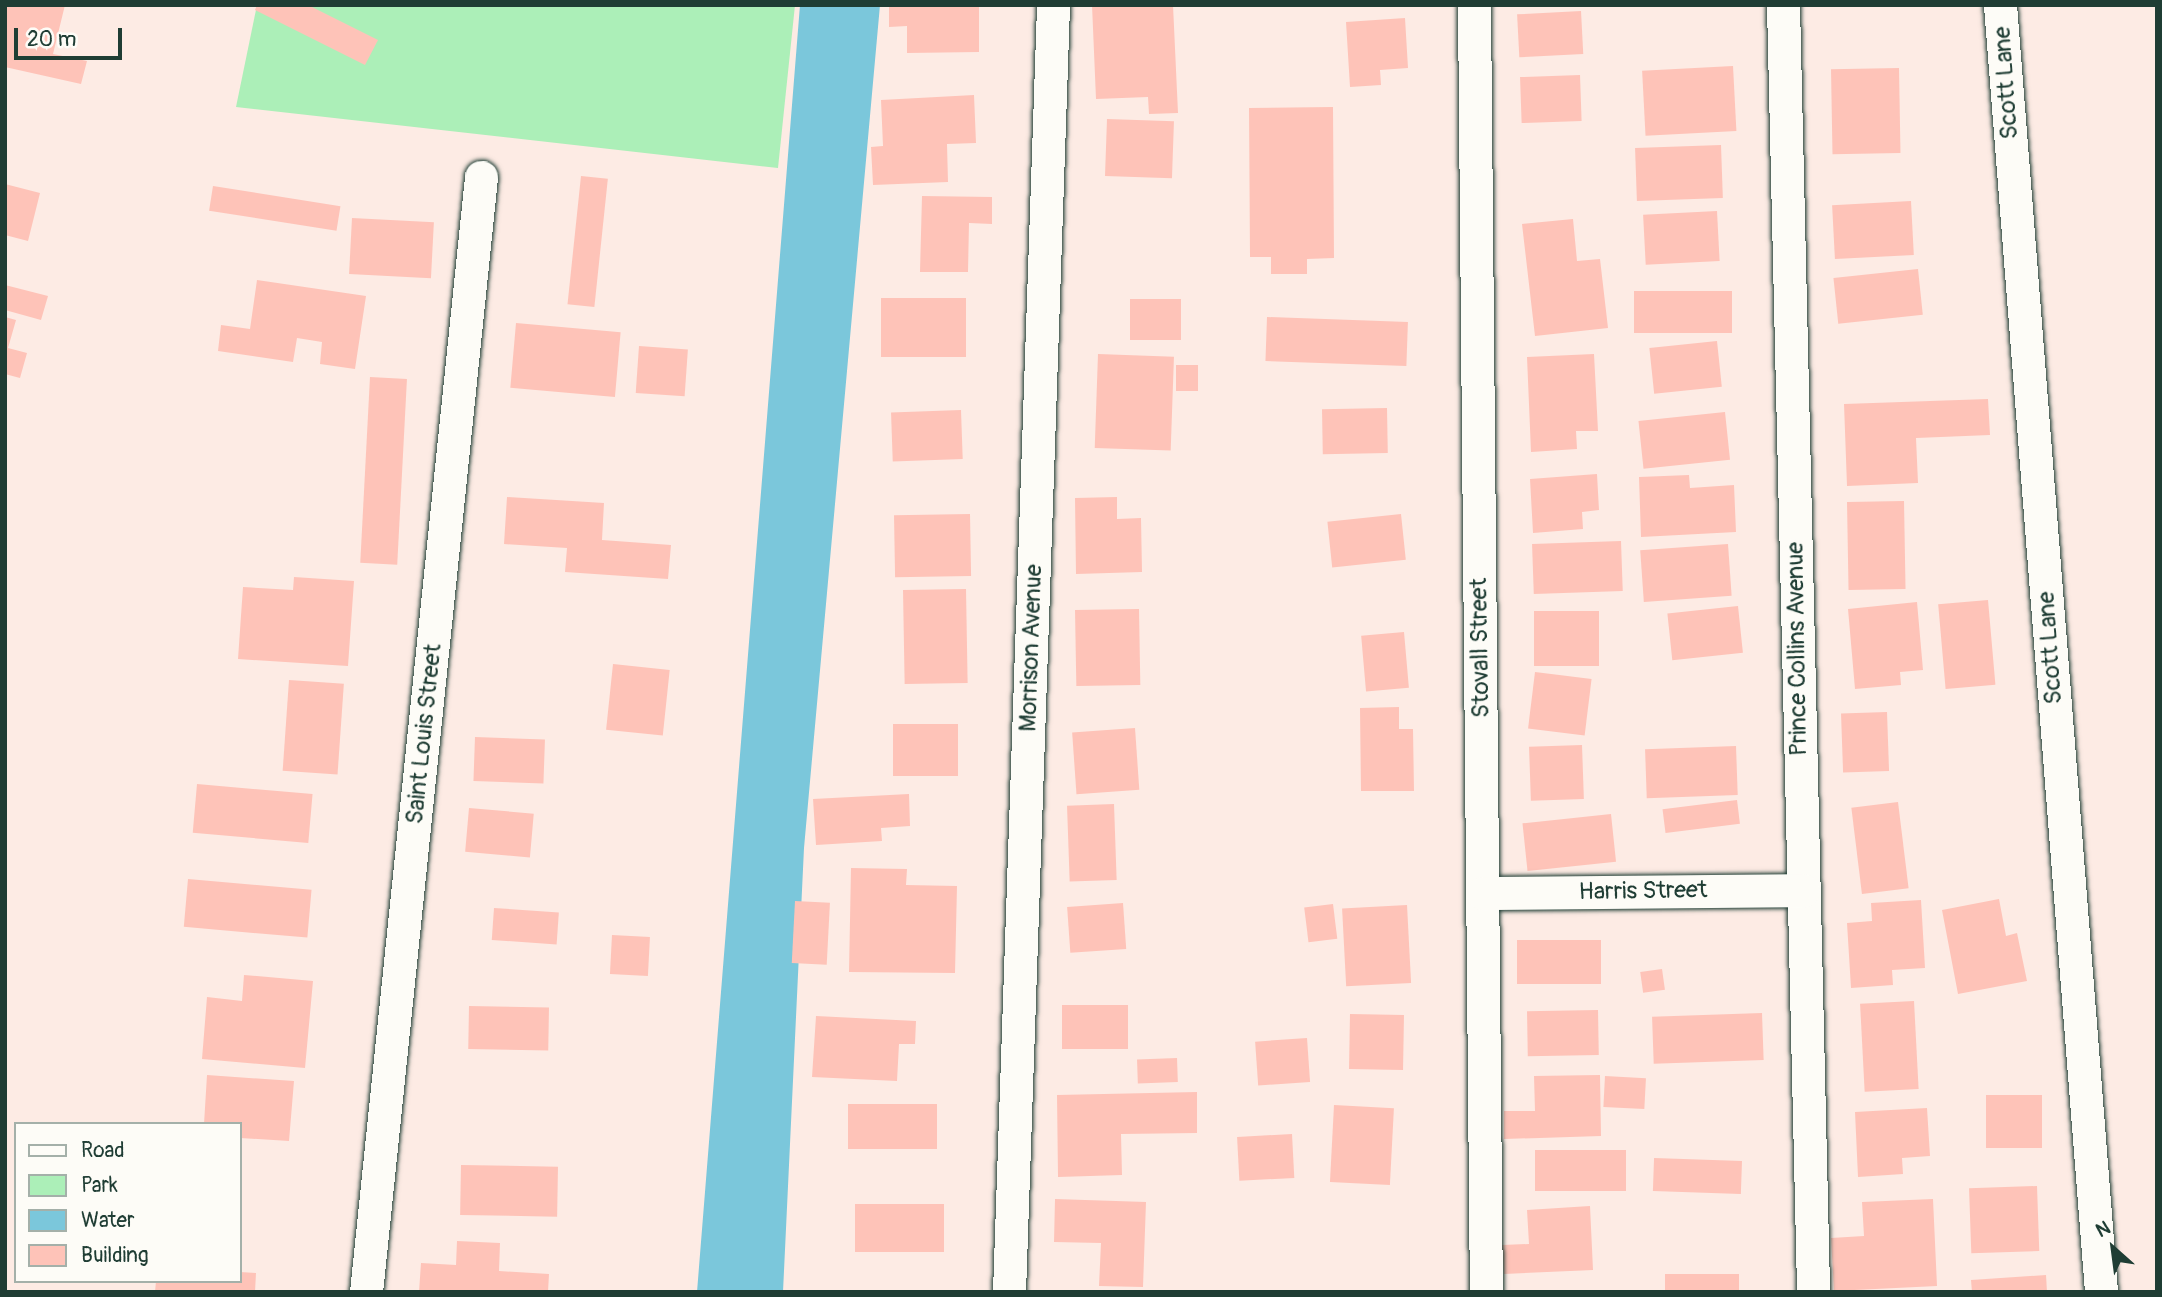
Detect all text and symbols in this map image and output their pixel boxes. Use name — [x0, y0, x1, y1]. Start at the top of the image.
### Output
scale bar — [18, 14, 126, 58]
text: 20 m — [27, 26, 76, 53]
street label: Scott Lane — [1988, 26, 2024, 140]
street label: Prince Collins Avenue — [1781, 542, 1813, 756]
street label: Morrison Avenue — [1014, 564, 1048, 732]
street label: Stovall Street — [1464, 578, 1496, 718]
street label: Scott Lane — [2032, 591, 2068, 705]
street label: Saint Louis Street — [400, 642, 448, 826]
street label: Harris Street — [1578, 875, 1708, 907]
legend — [14, 1122, 242, 1283]
text: Road — [81, 1137, 125, 1164]
text: Park — [81, 1172, 118, 1199]
text: Water — [81, 1207, 134, 1234]
north arrow — [2078, 1213, 2148, 1283]
text: N — [2092, 1216, 2114, 1243]
text: Building — [81, 1242, 148, 1269]

